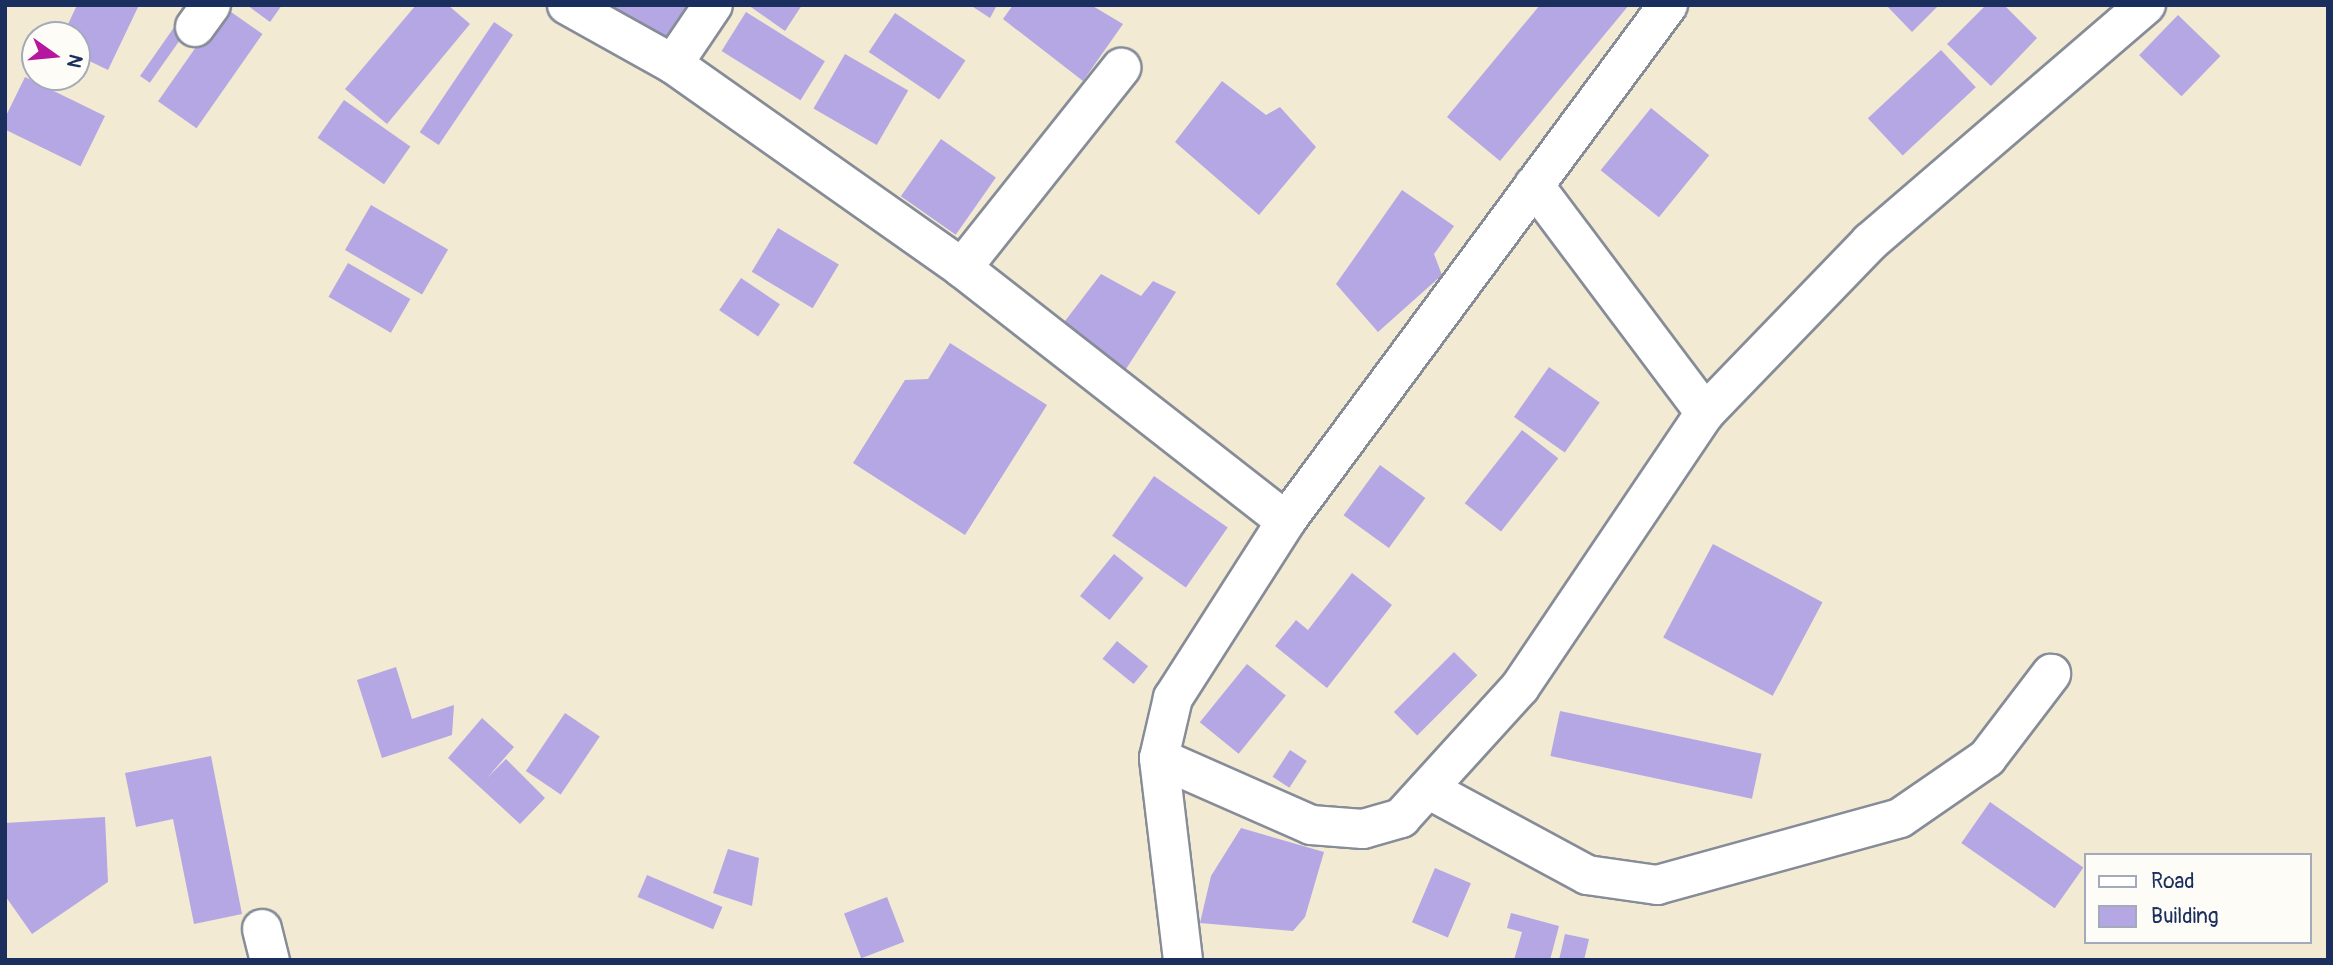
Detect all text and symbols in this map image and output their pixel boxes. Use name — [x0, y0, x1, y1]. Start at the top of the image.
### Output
north arrow — [21, 21, 91, 91]
text: N — [61, 52, 88, 70]
legend — [2084, 853, 2312, 944]
text: Road — [2151, 868, 2195, 895]
text: Building — [2151, 903, 2218, 930]

